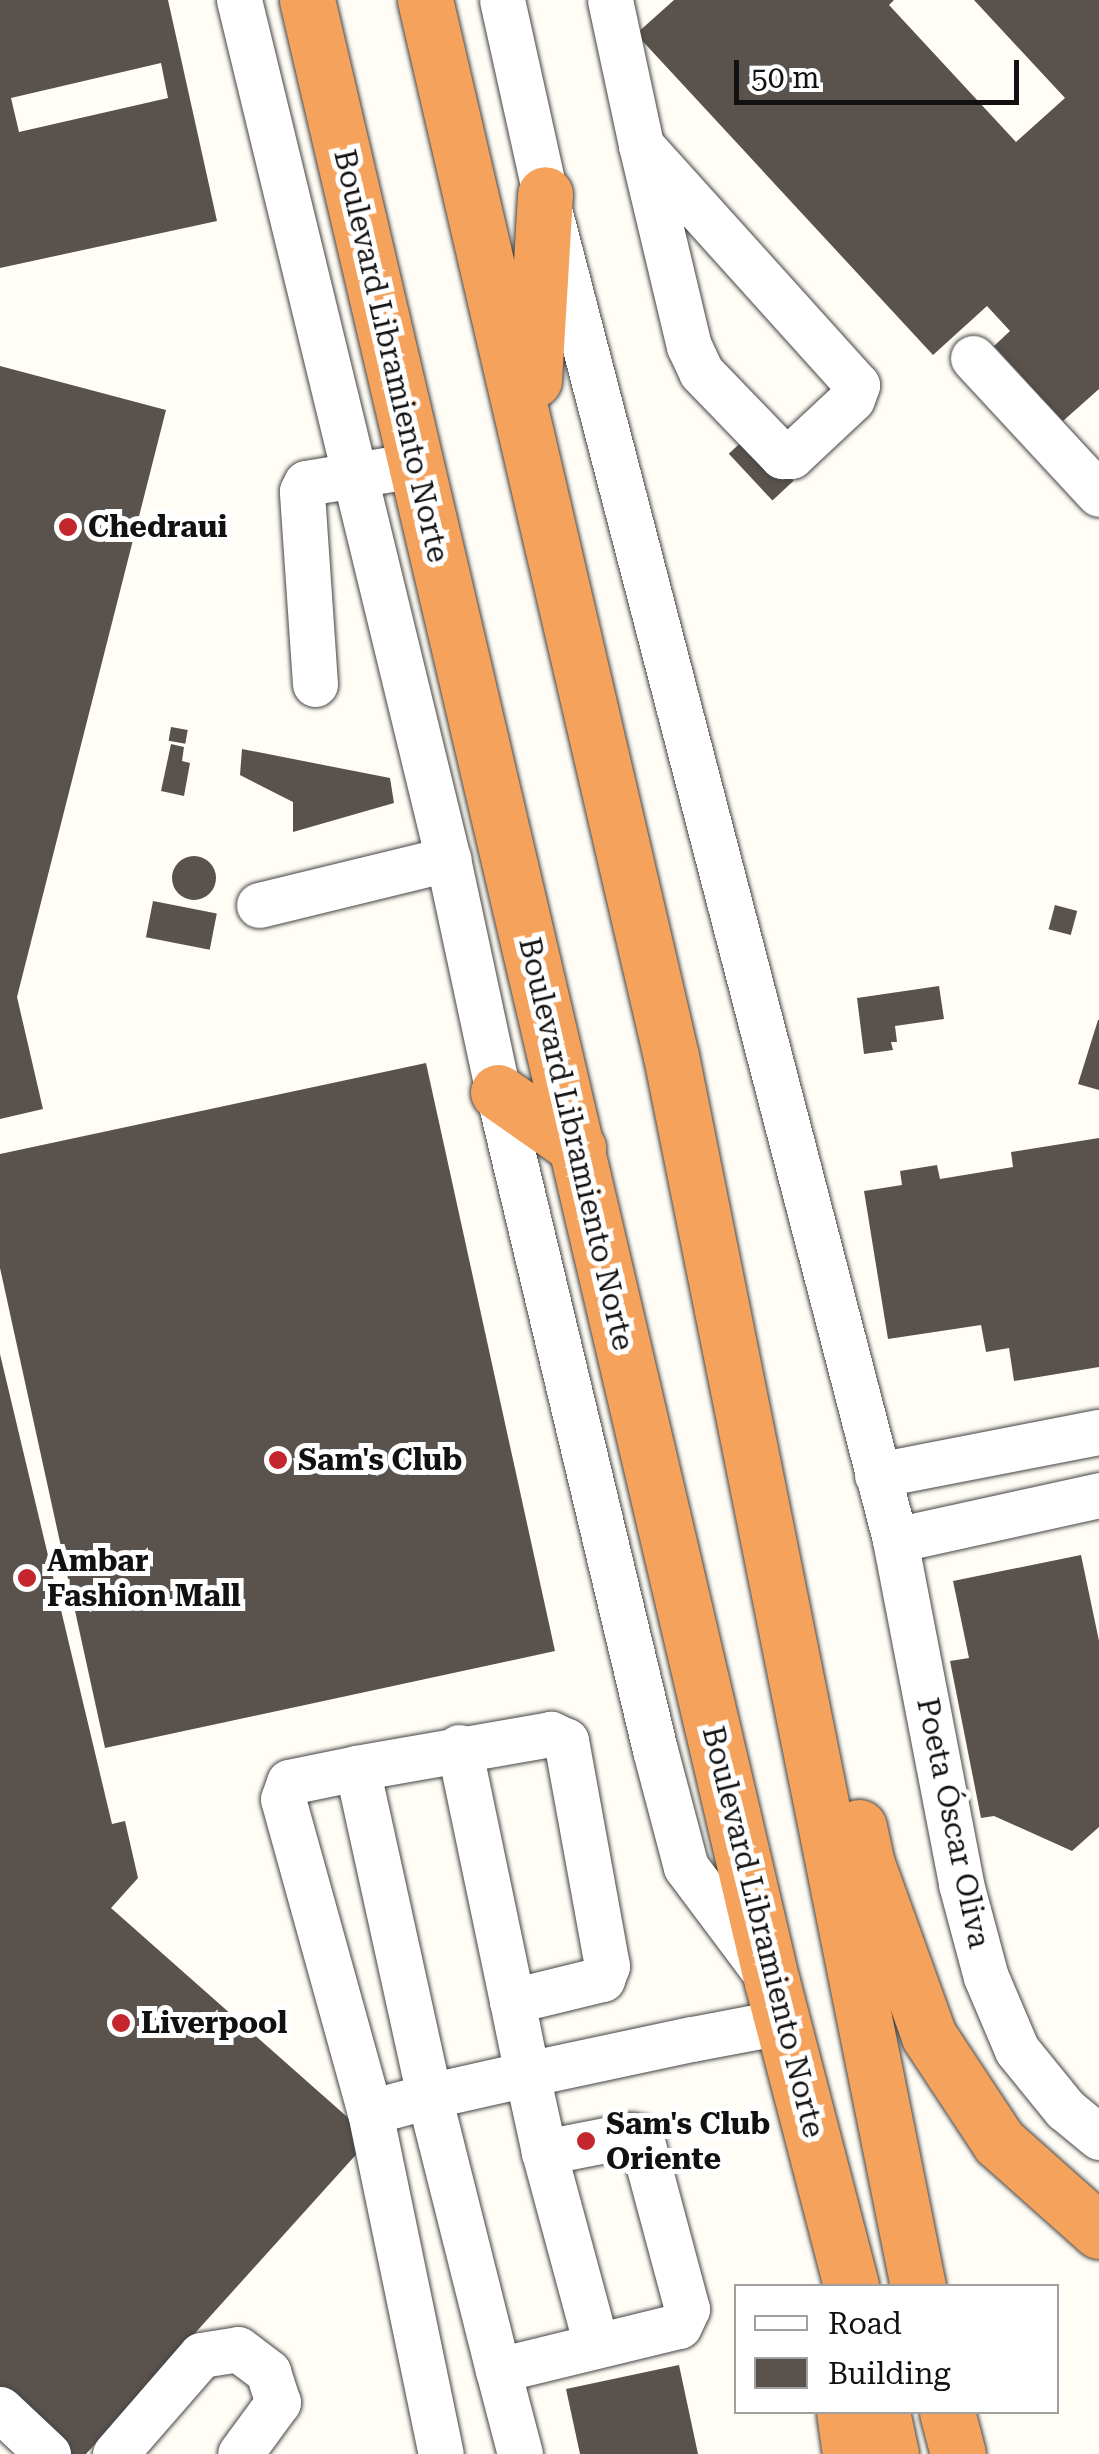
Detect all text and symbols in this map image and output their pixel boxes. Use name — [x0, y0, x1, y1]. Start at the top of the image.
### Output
scale bar — [739, 40, 1024, 102]
text: 50 m — [751, 60, 820, 95]
street label: Boulevard Libramiento Norte — [326, 146, 456, 566]
place label: Chedraui — [88, 509, 227, 545]
marker: Chedraui — [57, 516, 79, 538]
street label: Boulevard Libramiento Norte — [511, 934, 641, 1354]
place label: Sam's Club — [298, 1442, 462, 1478]
marker: Sam's Club — [267, 1449, 289, 1471]
place label: Ambar Fashion Mall — [47, 1543, 241, 1614]
marker: Ambar Fashion Mall — [16, 1567, 38, 1589]
street label: Poeta Óscar Oliva — [909, 1695, 997, 1951]
street label: Boulevard Libramiento Norte — [694, 1723, 832, 2141]
place label: Liverpool — [141, 2005, 287, 2041]
marker: Liverpool — [110, 2012, 132, 2034]
place label: Sam's Club Oriente — [606, 2106, 770, 2176]
marker: Sam's Club Oriente — [575, 2130, 597, 2152]
legend — [734, 2284, 1059, 2414]
text: Road — [828, 2306, 902, 2341]
text: Building — [828, 2356, 951, 2391]

